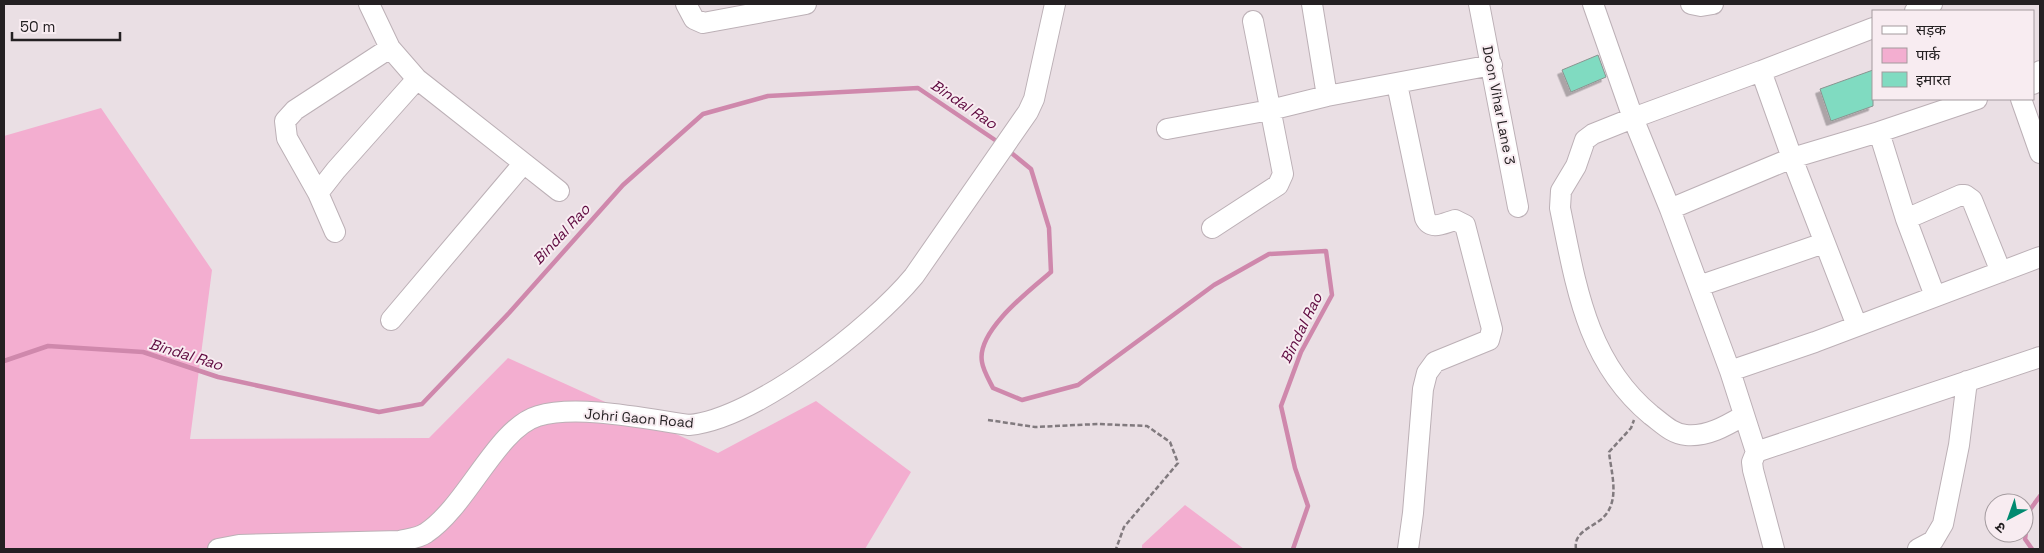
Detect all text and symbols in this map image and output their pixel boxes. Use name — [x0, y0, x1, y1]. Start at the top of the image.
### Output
scale bar — [12, 10, 120, 42]
legend — [1872, 10, 2034, 100]
text: 50 m — [20, 17, 55, 36]
text: सड़क — [1916, 20, 1946, 39]
street label: Doon Vihar Lane 3 — [1479, 44, 1519, 166]
text: पार्क — [1916, 45, 1940, 64]
text: इमारत — [1916, 70, 1951, 89]
water label: Bindal Rao — [927, 75, 1001, 133]
water label: Bindal Rao — [528, 199, 594, 268]
water label: Bindal Rao — [1276, 289, 1326, 366]
water label: Bindal Rao — [147, 334, 226, 374]
street label: Johri Gaon Road — [584, 404, 694, 432]
north arrow — [1984, 493, 2034, 543]
text: उ — [1991, 518, 2009, 537]

